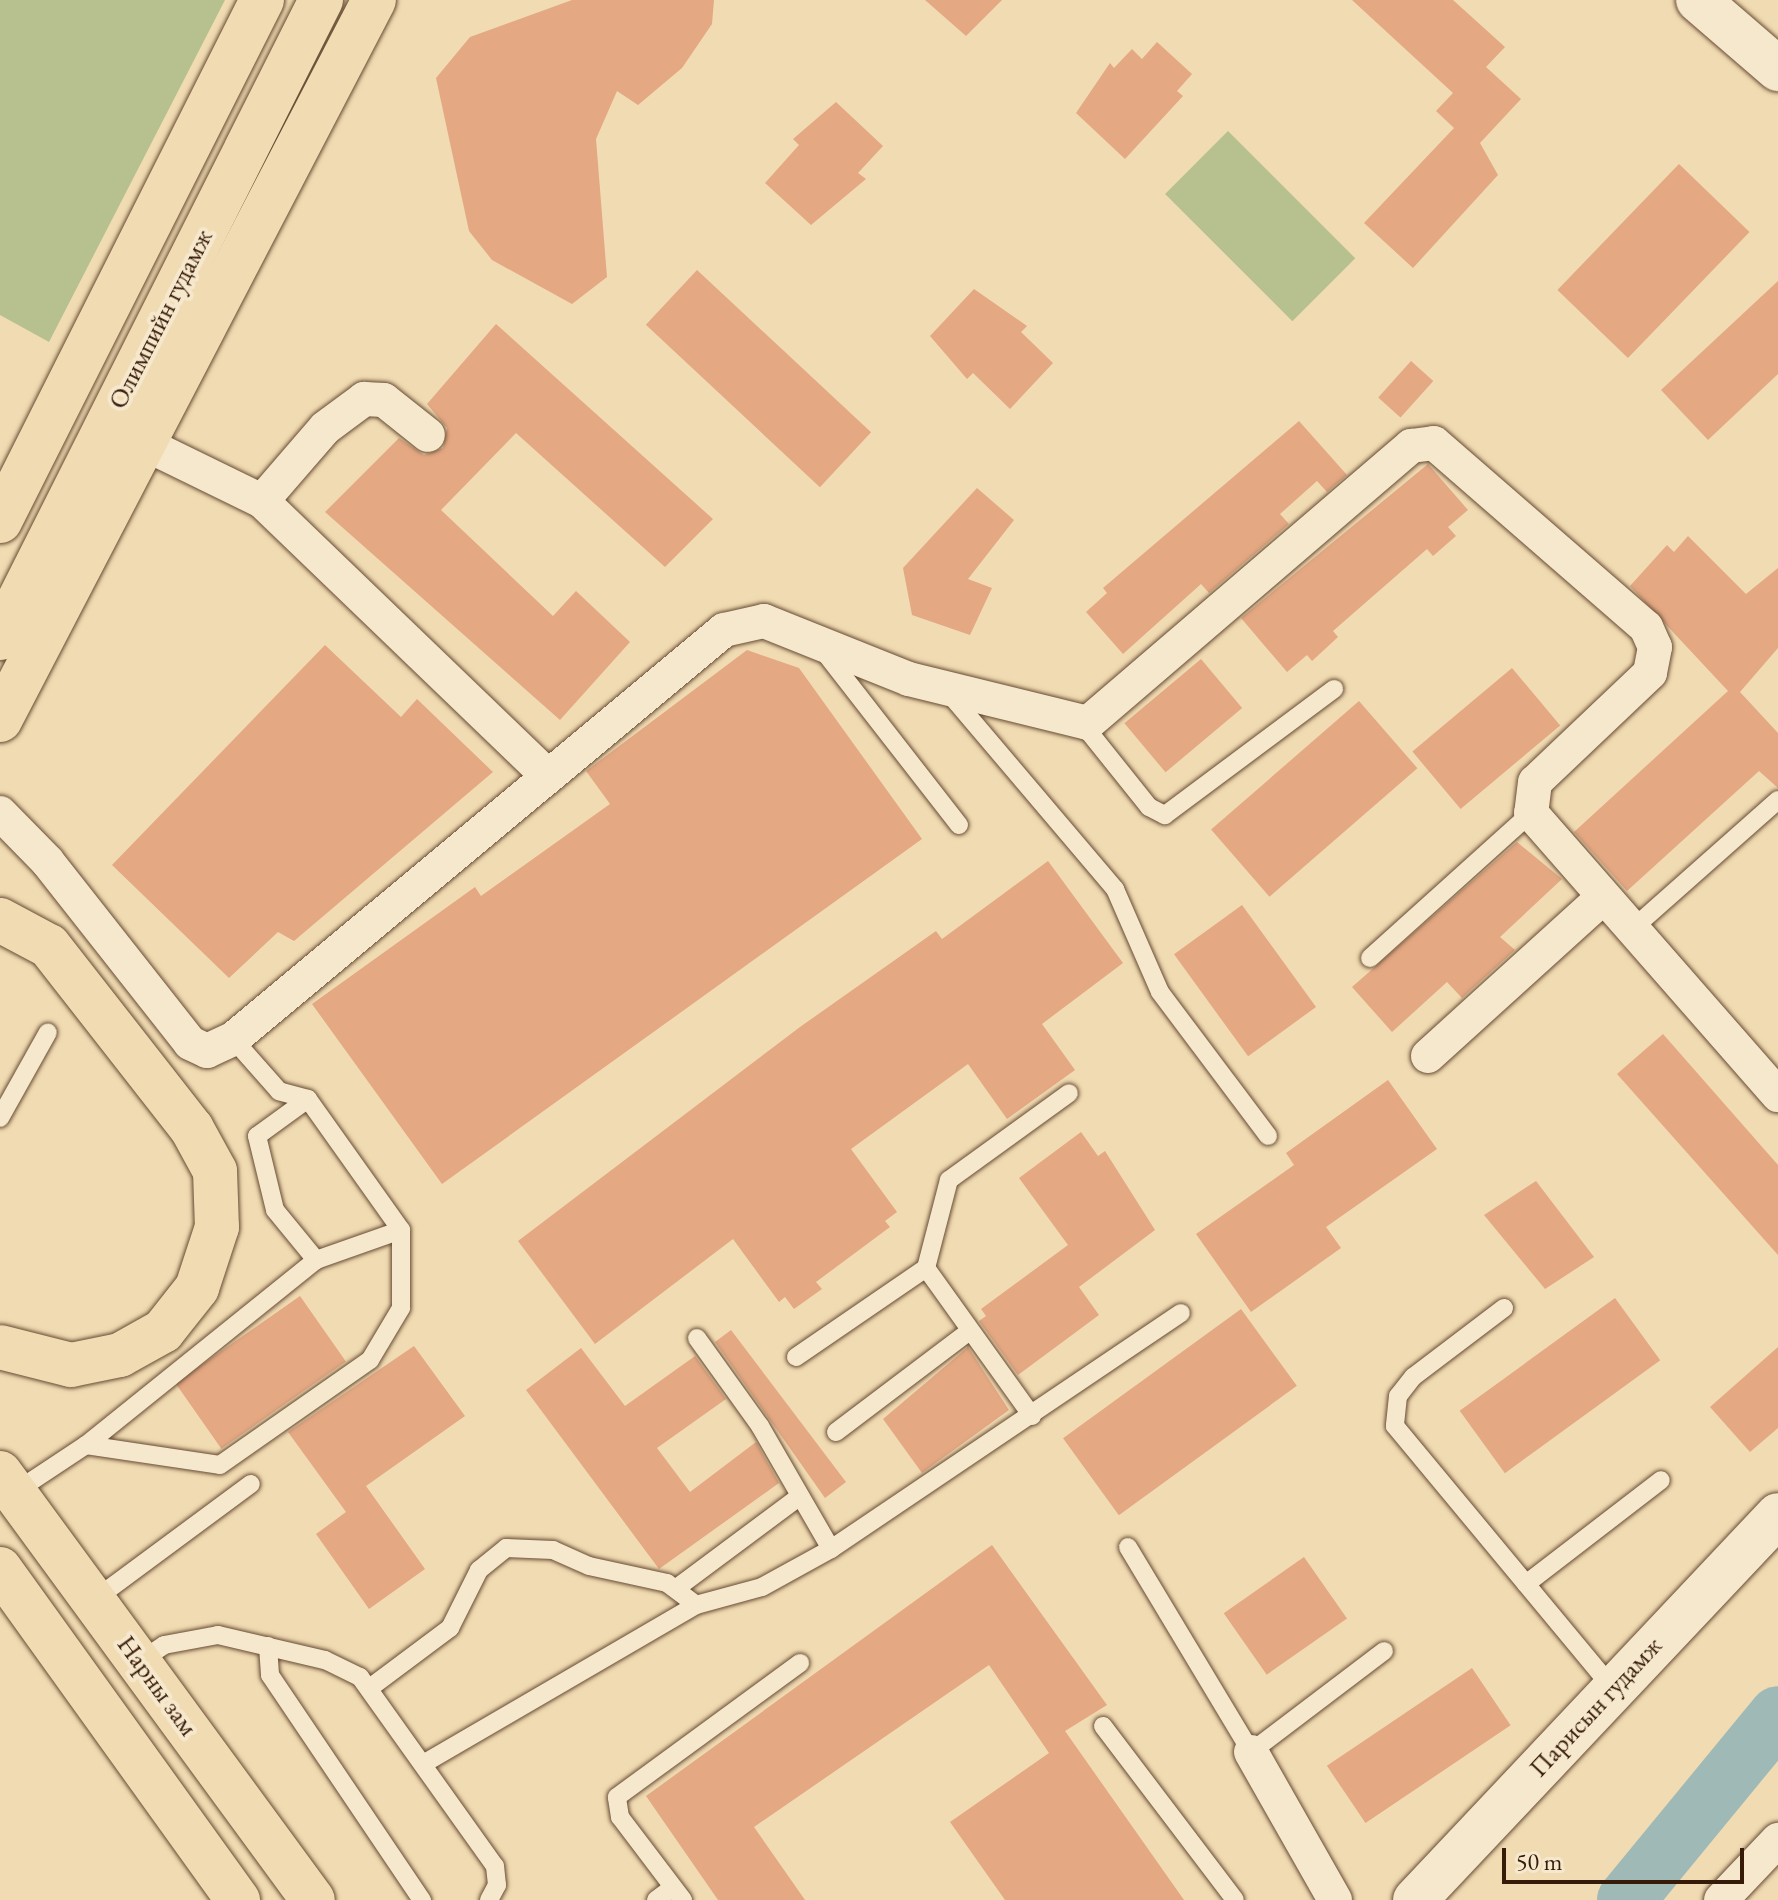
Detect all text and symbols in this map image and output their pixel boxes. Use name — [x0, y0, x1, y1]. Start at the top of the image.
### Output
street label: Олимпийн гудамж — [102, 224, 220, 414]
street label: Нарны зам — [110, 1630, 204, 1742]
street label: Парисын гудамж — [1523, 1630, 1669, 1784]
scale bar — [1506, 1832, 1748, 1882]
text: 50 m — [1516, 1846, 1563, 1877]

